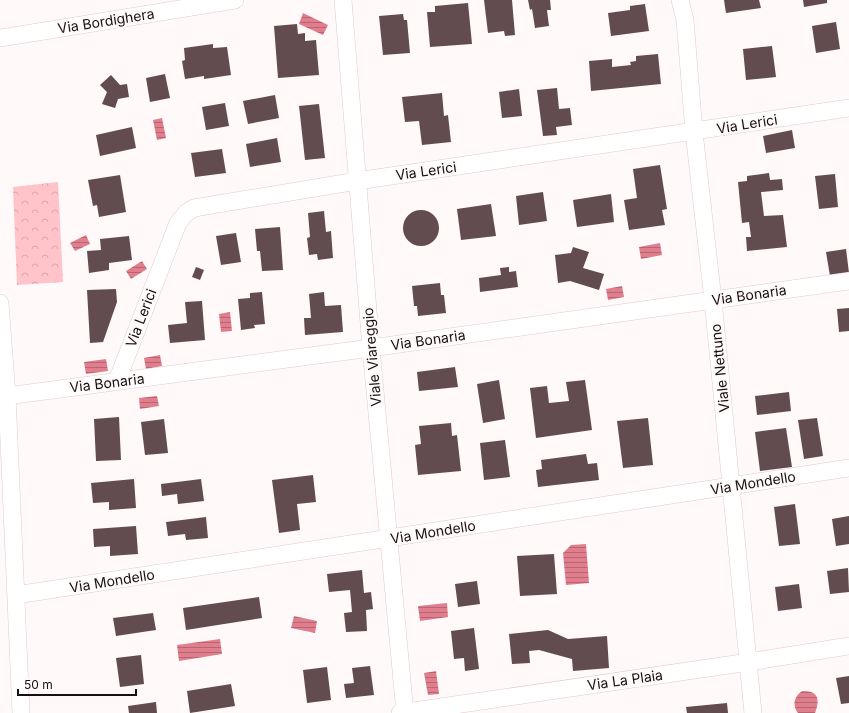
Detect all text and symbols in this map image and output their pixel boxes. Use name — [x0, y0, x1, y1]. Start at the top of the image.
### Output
street label: Via Bordighera — [56, 4, 155, 37]
street label: Via Lerici — [715, 110, 778, 137]
street label: Via Lerici — [394, 158, 457, 183]
street label: Via Bonaria — [710, 281, 787, 308]
street label: Via Lerici — [122, 286, 159, 349]
street label: Viale Viareggio — [359, 307, 384, 407]
street label: Viale Nettuno — [706, 323, 733, 413]
street label: Via Bonaria — [389, 326, 466, 353]
street label: Via Bonaria — [69, 369, 145, 396]
street label: Via Mondello — [709, 467, 797, 498]
street label: Via Mondello — [389, 516, 477, 547]
street label: Via Mondello — [68, 565, 156, 596]
street label: Via La Plaia — [586, 666, 664, 693]
scale bar — [18, 671, 136, 697]
text: 50 m — [24, 677, 53, 692]

